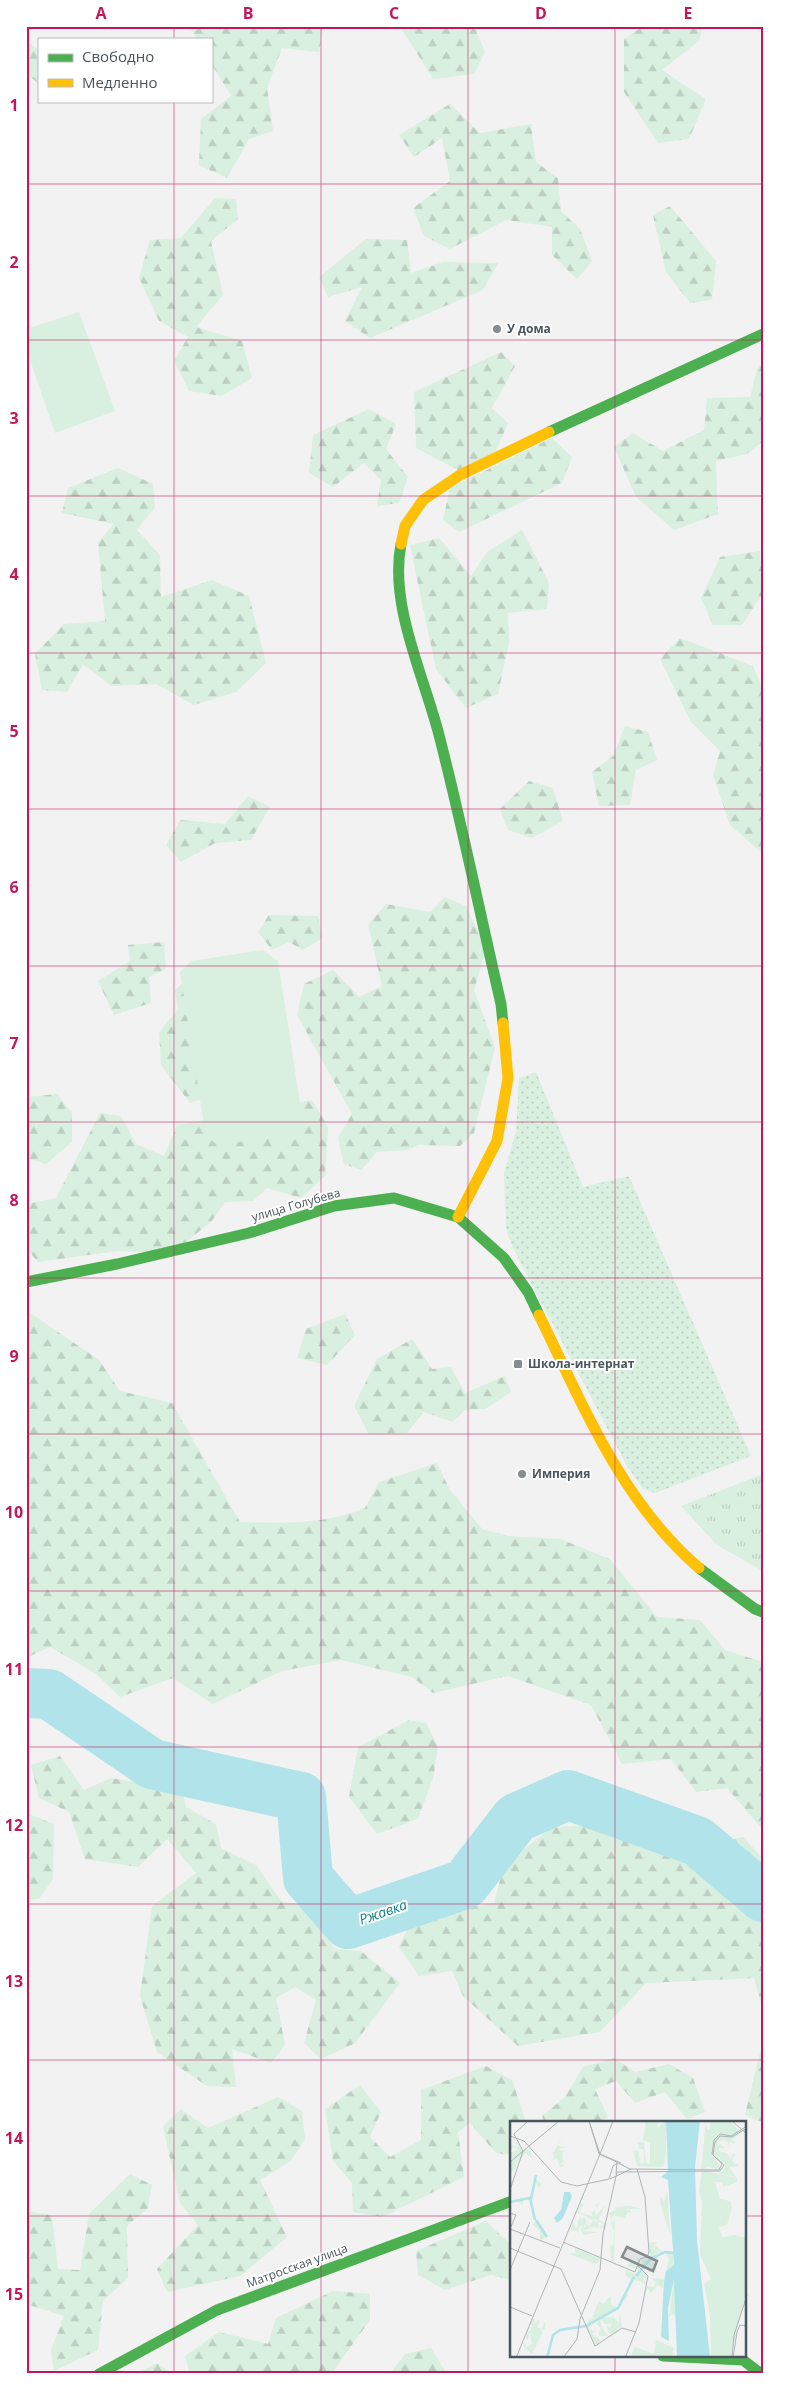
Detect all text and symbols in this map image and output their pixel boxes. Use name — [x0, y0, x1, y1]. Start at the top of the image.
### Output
text: A — [95, 2, 107, 24]
text: B — [243, 2, 253, 24]
text: C — [389, 2, 399, 24]
text: D — [535, 2, 547, 24]
text: E — [684, 2, 693, 24]
legend — [38, 38, 212, 102]
text: Свободно — [82, 46, 154, 66]
text: Медленно — [82, 72, 158, 92]
text: 1 — [9, 94, 19, 116]
text: 2 — [9, 251, 19, 273]
place label: У дома — [507, 320, 551, 337]
marker: У дома — [491, 323, 503, 335]
text: 3 — [9, 407, 19, 429]
text: 4 — [9, 563, 19, 585]
text: 5 — [9, 720, 19, 742]
text: 6 — [9, 876, 19, 898]
text: 7 — [9, 1032, 19, 1054]
street label: улица Голубева — [250, 1184, 342, 1225]
text: 8 — [9, 1189, 19, 1211]
text: 9 — [9, 1345, 19, 1367]
place label: Школа-интернат — [528, 1355, 635, 1372]
marker: Школа-интернат — [512, 1358, 524, 1370]
place label: Империя — [532, 1465, 590, 1482]
marker: Империя — [516, 1468, 528, 1480]
text: 10 — [5, 1501, 23, 1523]
text: 11 — [5, 1658, 23, 1680]
text: 12 — [5, 1814, 23, 1836]
water label: Ржавка — [356, 1894, 409, 1929]
text: 13 — [5, 1970, 23, 1992]
inset map — [510, 2121, 746, 2358]
text: 14 — [5, 2127, 23, 2149]
street label: Матросская улица — [244, 2239, 350, 2292]
text: 15 — [5, 2283, 23, 2305]

